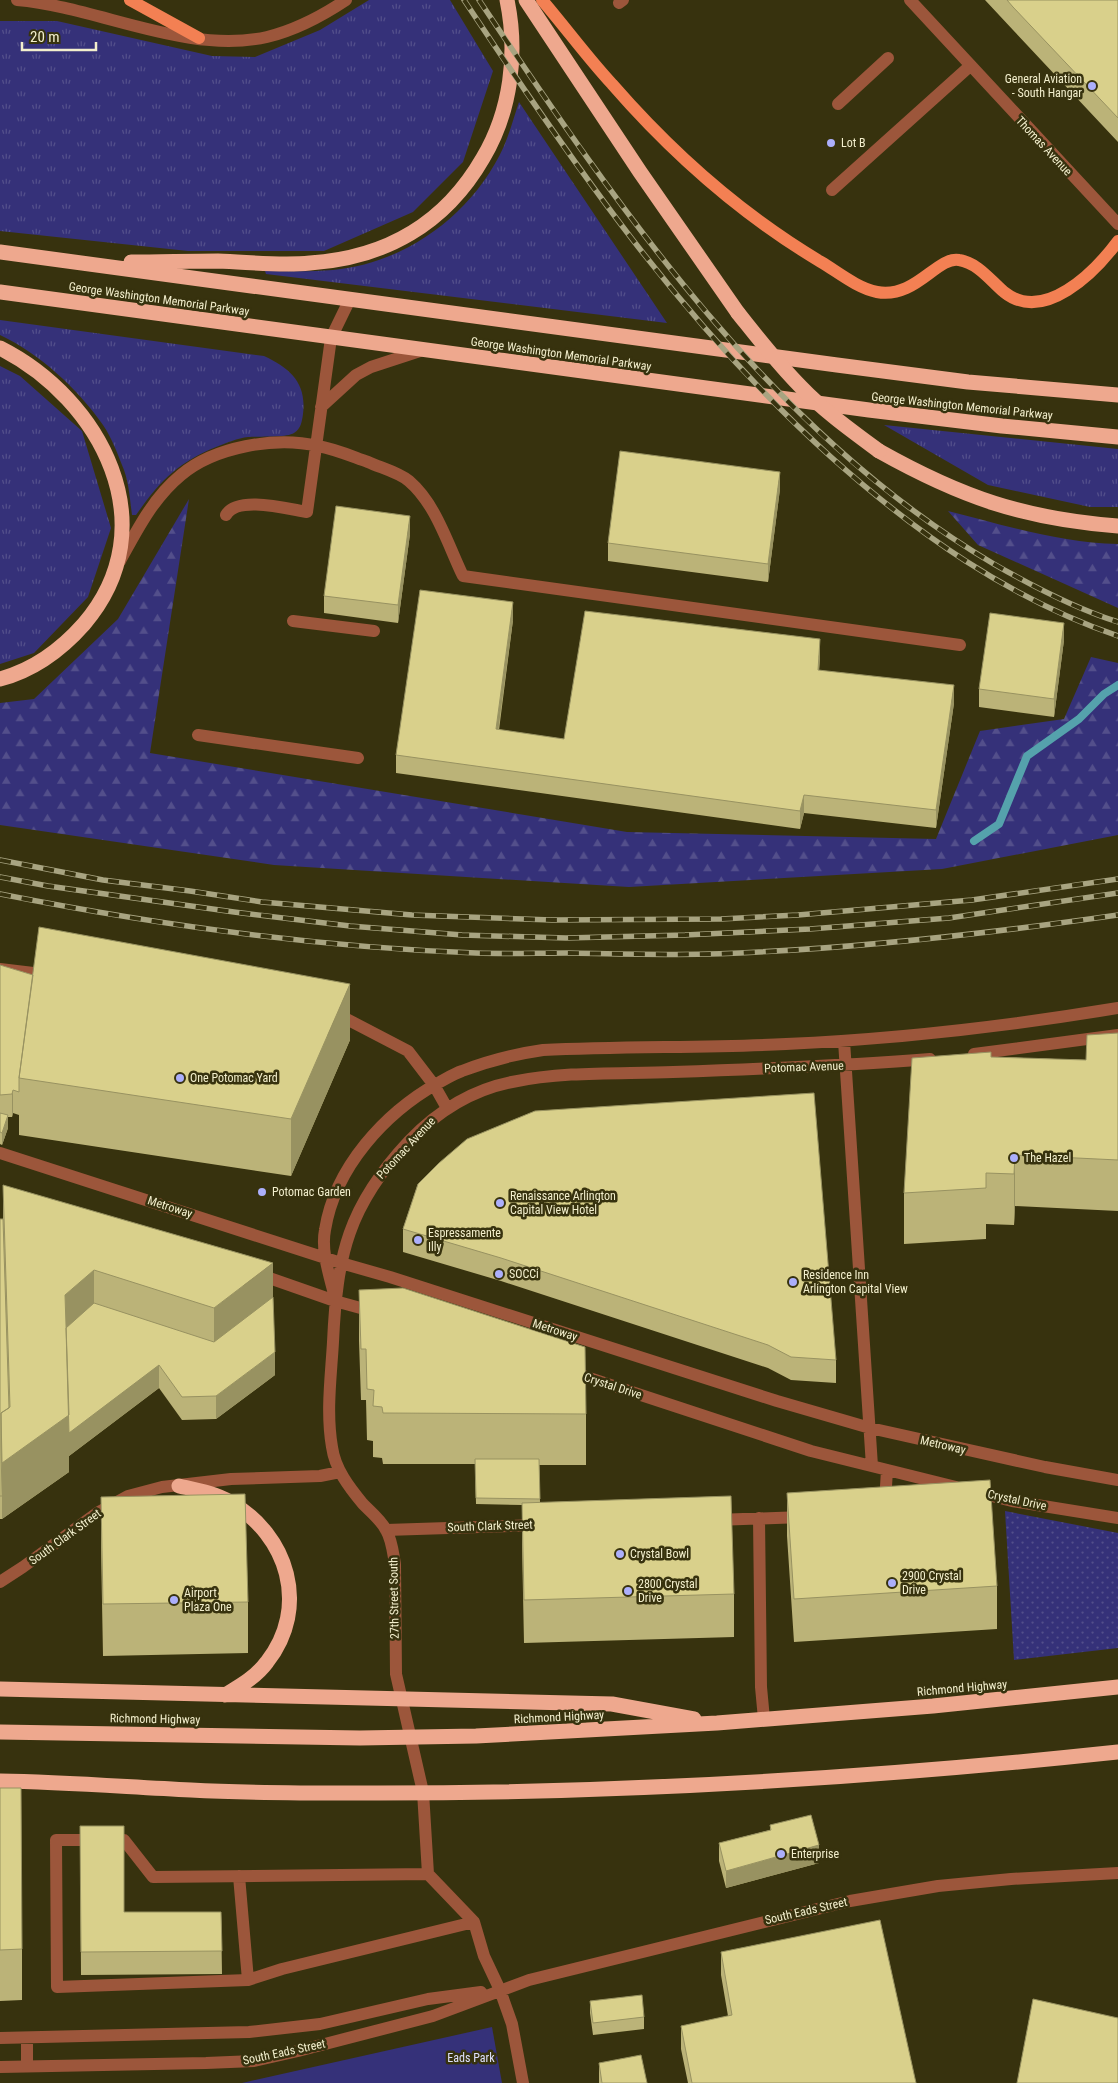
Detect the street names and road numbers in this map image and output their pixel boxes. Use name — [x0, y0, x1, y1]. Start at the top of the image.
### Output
street label: Thomas Avenue — [1013, 114, 1075, 179]
street label: George Washington Memorial Parkway — [68, 279, 250, 319]
street label: George Washington Memorial Parkway — [470, 334, 652, 374]
street label: George Washington Memorial Parkway — [871, 390, 1053, 422]
street label: Potomac Avenue — [764, 1059, 844, 1075]
street label: Potomac Avenue — [374, 1114, 439, 1182]
street label: Metroway — [146, 1193, 194, 1221]
street label: Metroway — [531, 1316, 579, 1344]
street label: Crystal Drive — [582, 1370, 644, 1402]
street label: Metroway — [919, 1433, 967, 1457]
street label: Crystal Drive — [986, 1487, 1048, 1513]
street label: South Clark Street — [26, 1506, 104, 1568]
street label: South Clark Street — [447, 1517, 533, 1534]
street label: 27th Street South — [386, 1557, 402, 1639]
street label: Richmond Highway — [916, 1677, 1008, 1699]
street label: Richmond Highway — [513, 1708, 605, 1726]
street label: Richmond Highway — [110, 1711, 200, 1727]
street label: South Eads Street — [763, 1895, 849, 1927]
street label: South Eads Street — [241, 2036, 327, 2068]

